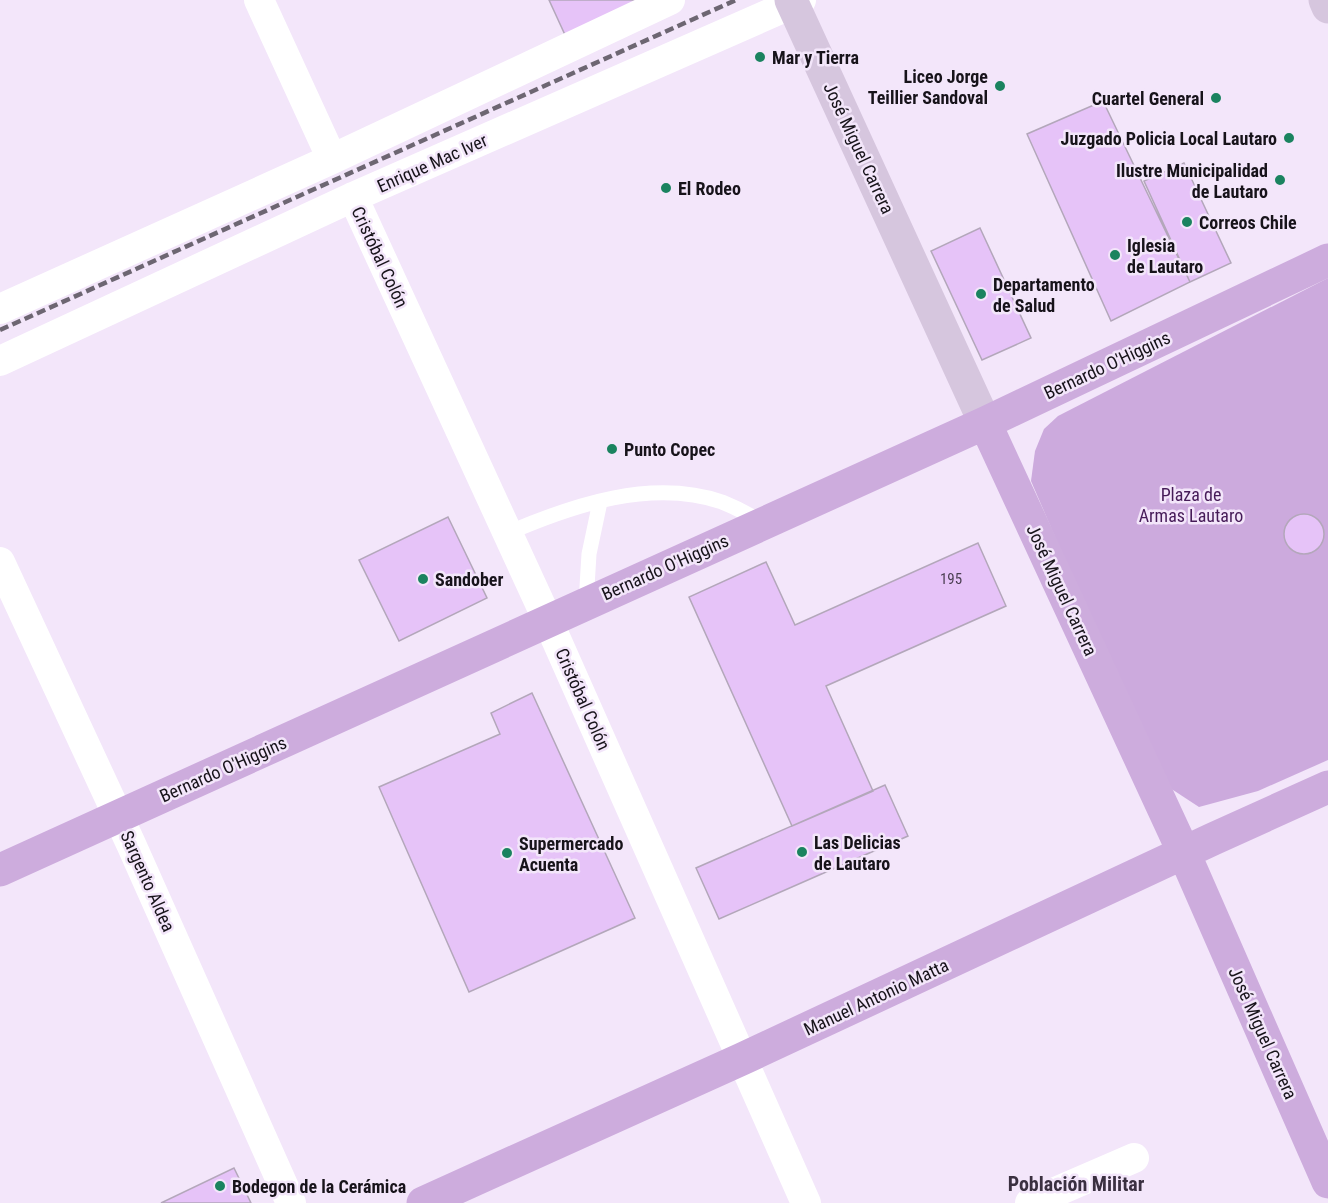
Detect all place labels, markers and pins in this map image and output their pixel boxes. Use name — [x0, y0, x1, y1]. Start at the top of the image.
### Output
place label: Mar y Tierra — [772, 47, 859, 68]
marker: Mar y Tierra — [753, 50, 767, 64]
place label: Liceo Jorge Teillier Sandoval — [868, 66, 988, 108]
marker: Liceo Jorge Teillier Sandoval — [993, 79, 1007, 93]
place label: Cuartel General — [1092, 88, 1204, 109]
marker: Cuartel General — [1209, 91, 1223, 105]
place label: Juzgado Policia Local Lautaro — [1061, 128, 1277, 149]
marker: Juzgado Policia Local Lautaro — [1282, 131, 1296, 145]
place label: Ilustre Municipalidad de Lautaro — [1116, 160, 1268, 202]
marker: Ilustre Municipalidad de Lautaro — [1273, 173, 1287, 187]
place label: El Rodeo — [678, 178, 741, 199]
marker: El Rodeo — [659, 181, 673, 195]
place label: Correos Chile — [1199, 212, 1297, 233]
marker: Correos Chile — [1180, 215, 1194, 229]
place label: Iglesia de Lautaro — [1127, 235, 1203, 277]
marker: Iglesia de Lautaro — [1108, 248, 1122, 262]
place label: Departamento de Salud — [993, 274, 1095, 316]
marker: Departamento de Salud — [974, 287, 988, 301]
place label: Punto Copec — [624, 439, 715, 460]
marker: Punto Copec — [605, 442, 619, 456]
place label: Sandober — [435, 569, 503, 590]
marker: Sandober — [416, 572, 430, 586]
place label: Las Delicias de Lautaro — [814, 832, 901, 874]
place label: Supermercado Acuenta — [519, 833, 623, 875]
marker: Las Delicias de Lautaro — [795, 845, 809, 859]
marker: Supermercado Acuenta — [500, 846, 514, 860]
place label: Bodegon de la Cerámica — [232, 1176, 406, 1197]
marker: Bodegon de la Cerámica — [213, 1179, 227, 1193]

